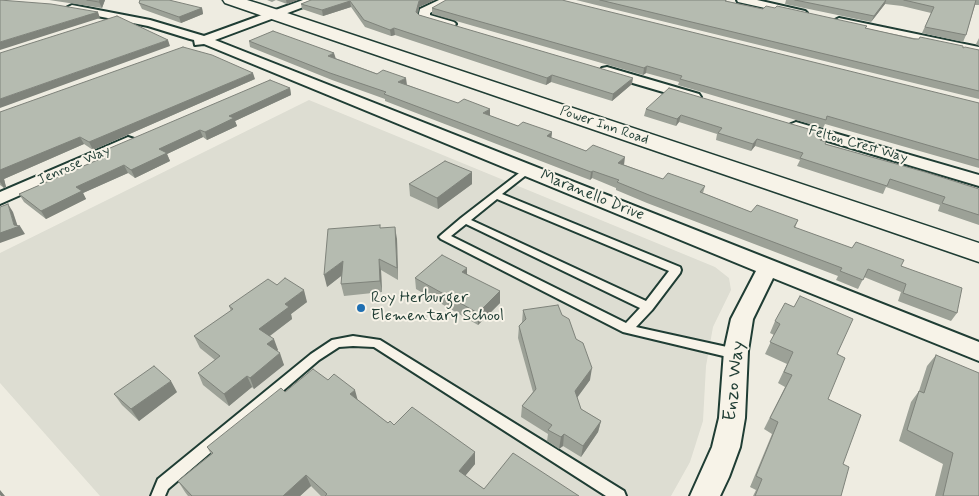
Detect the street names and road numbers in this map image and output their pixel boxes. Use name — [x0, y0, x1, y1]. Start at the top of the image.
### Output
street label: Power Inn Road — [558, 103, 650, 149]
street label: Felton Crest Way — [807, 123, 909, 167]
street label: Jenrose Way — [35, 142, 113, 190]
street label: Maranello Drive — [537, 166, 647, 226]
street label: Enzo Way — [719, 340, 751, 422]

